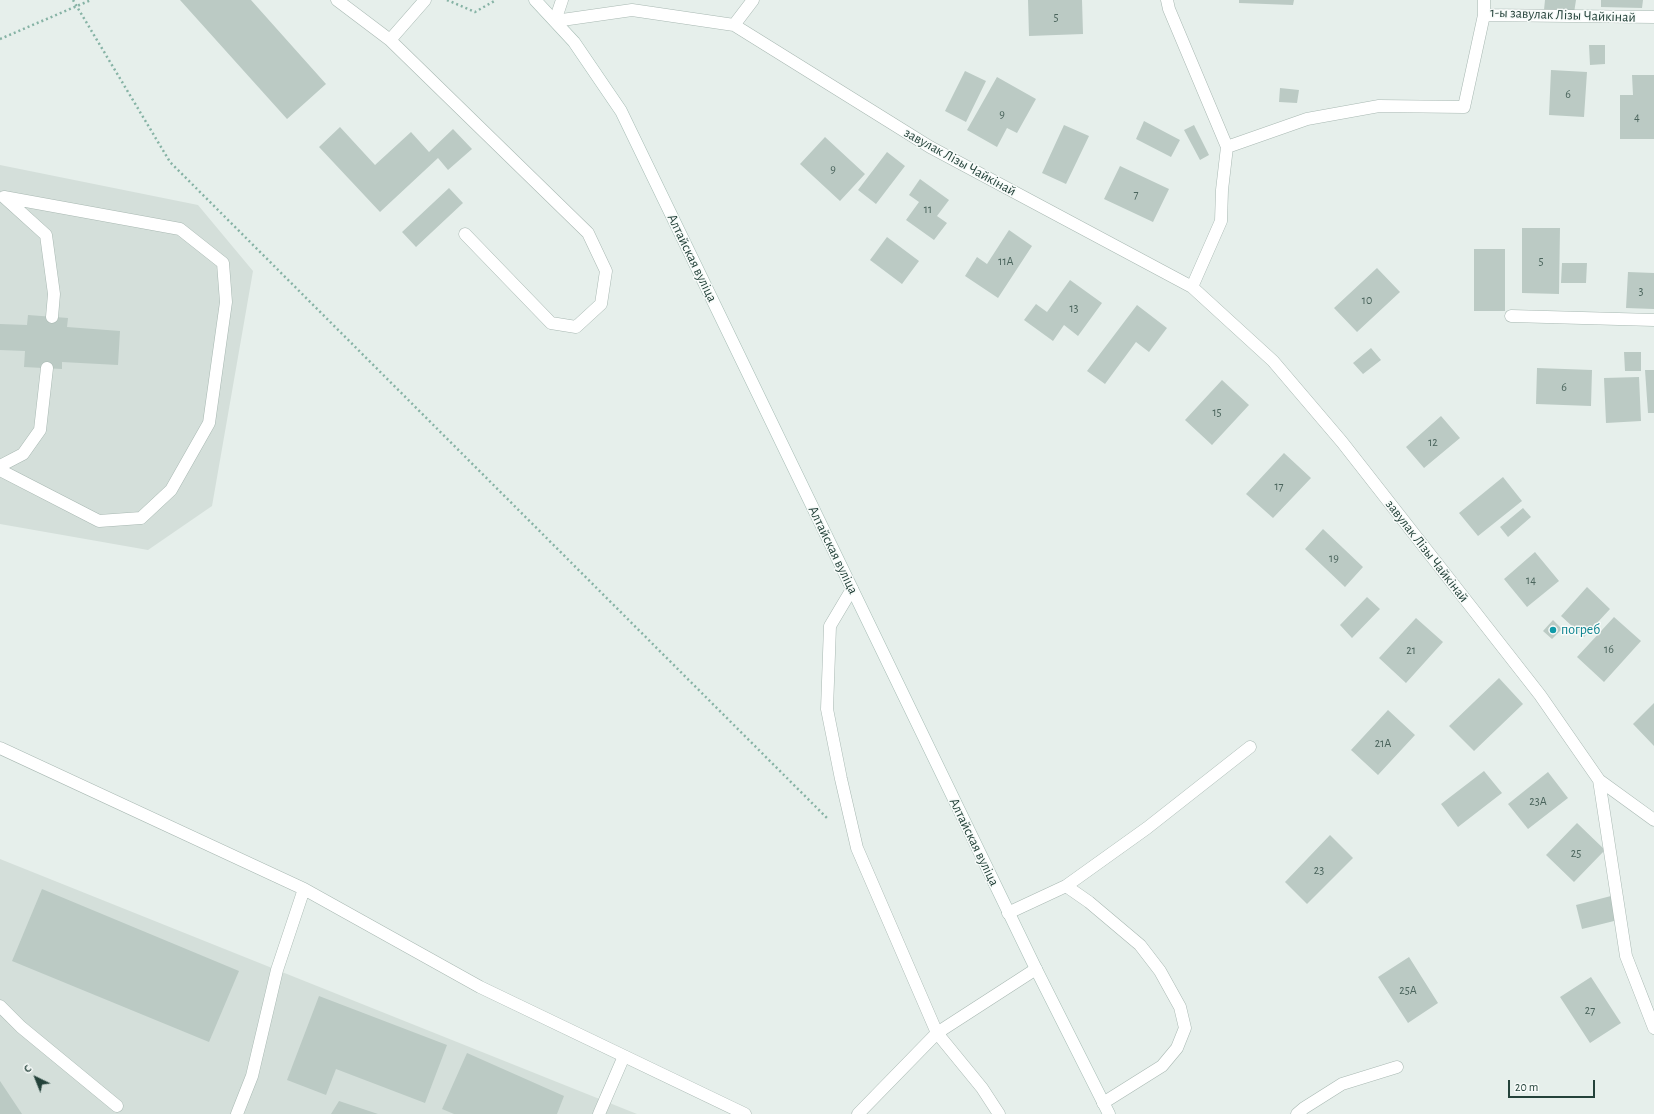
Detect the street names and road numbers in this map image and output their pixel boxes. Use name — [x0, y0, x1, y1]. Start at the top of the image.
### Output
street label: 1-ы завулак Лізы Чайкінай — [1490, 4, 1636, 26]
street label: завулак Лізы Чайкінай — [901, 124, 1019, 200]
street label: Алтайская вуліца — [663, 211, 721, 305]
street label: завулак Лізы Чайкінай — [1382, 496, 1472, 606]
street label: Алтайская вуліца — [804, 503, 862, 597]
street label: Алтайская вуліца — [945, 795, 1003, 889]

